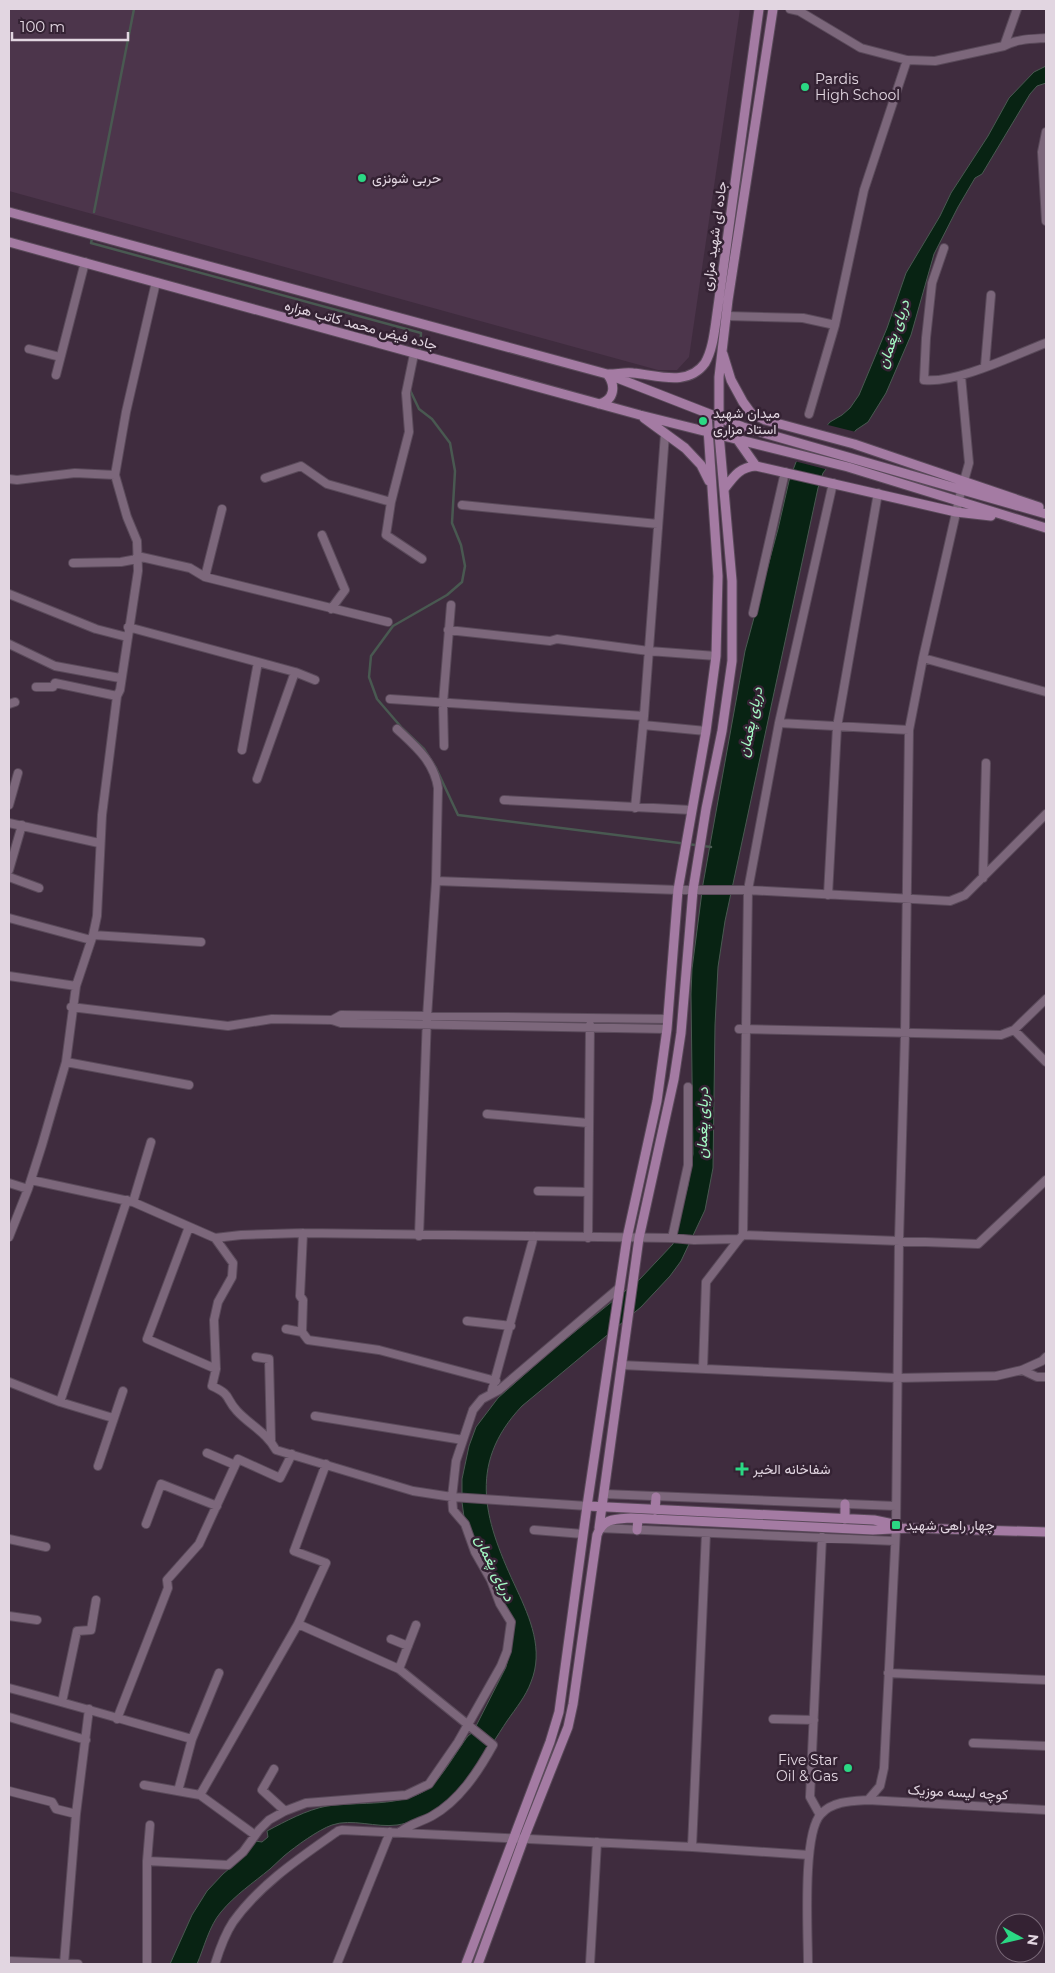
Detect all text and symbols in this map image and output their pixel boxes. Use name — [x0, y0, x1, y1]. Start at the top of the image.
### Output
scale bar — [12, 10, 129, 42]
text: 100 m — [20, 17, 65, 36]
place label: Pardis High School — [815, 70, 900, 104]
marker: Pardis High School — [799, 81, 811, 93]
place label: حربی شونزی — [372, 169, 441, 187]
marker: حربی شونزی — [356, 172, 368, 184]
street label: جاده ای شهید مزاری — [697, 180, 731, 292]
street label: جاده فیض محمد کاتب هزاره — [283, 296, 439, 354]
water label: دریای پغمان — [872, 296, 915, 371]
place label: میدان شهید استاد مزاری — [713, 404, 780, 438]
marker: میدان شهید استاد مزاری — [697, 415, 709, 427]
water label: دریای پغمان — [733, 684, 768, 759]
water label: دریای پغمان — [692, 1086, 713, 1159]
place label: شفاخانه الخیر — [752, 1460, 830, 1478]
marker: شفاخانه الخیر — [735, 1462, 749, 1476]
place label: چهار راهی شهید — [906, 1516, 995, 1535]
marker: چهار راهی شهید — [890, 1519, 902, 1531]
water label: دریای پغمان — [470, 1532, 520, 1605]
place label: Five Star Oil & Gas — [776, 1751, 838, 1785]
marker: Five Star Oil & Gas — [842, 1762, 854, 1774]
street label: کوچه لیسه موزیک — [907, 1780, 1009, 1805]
north arrow — [995, 1913, 1045, 1963]
text: N — [1023, 1933, 1043, 1947]

